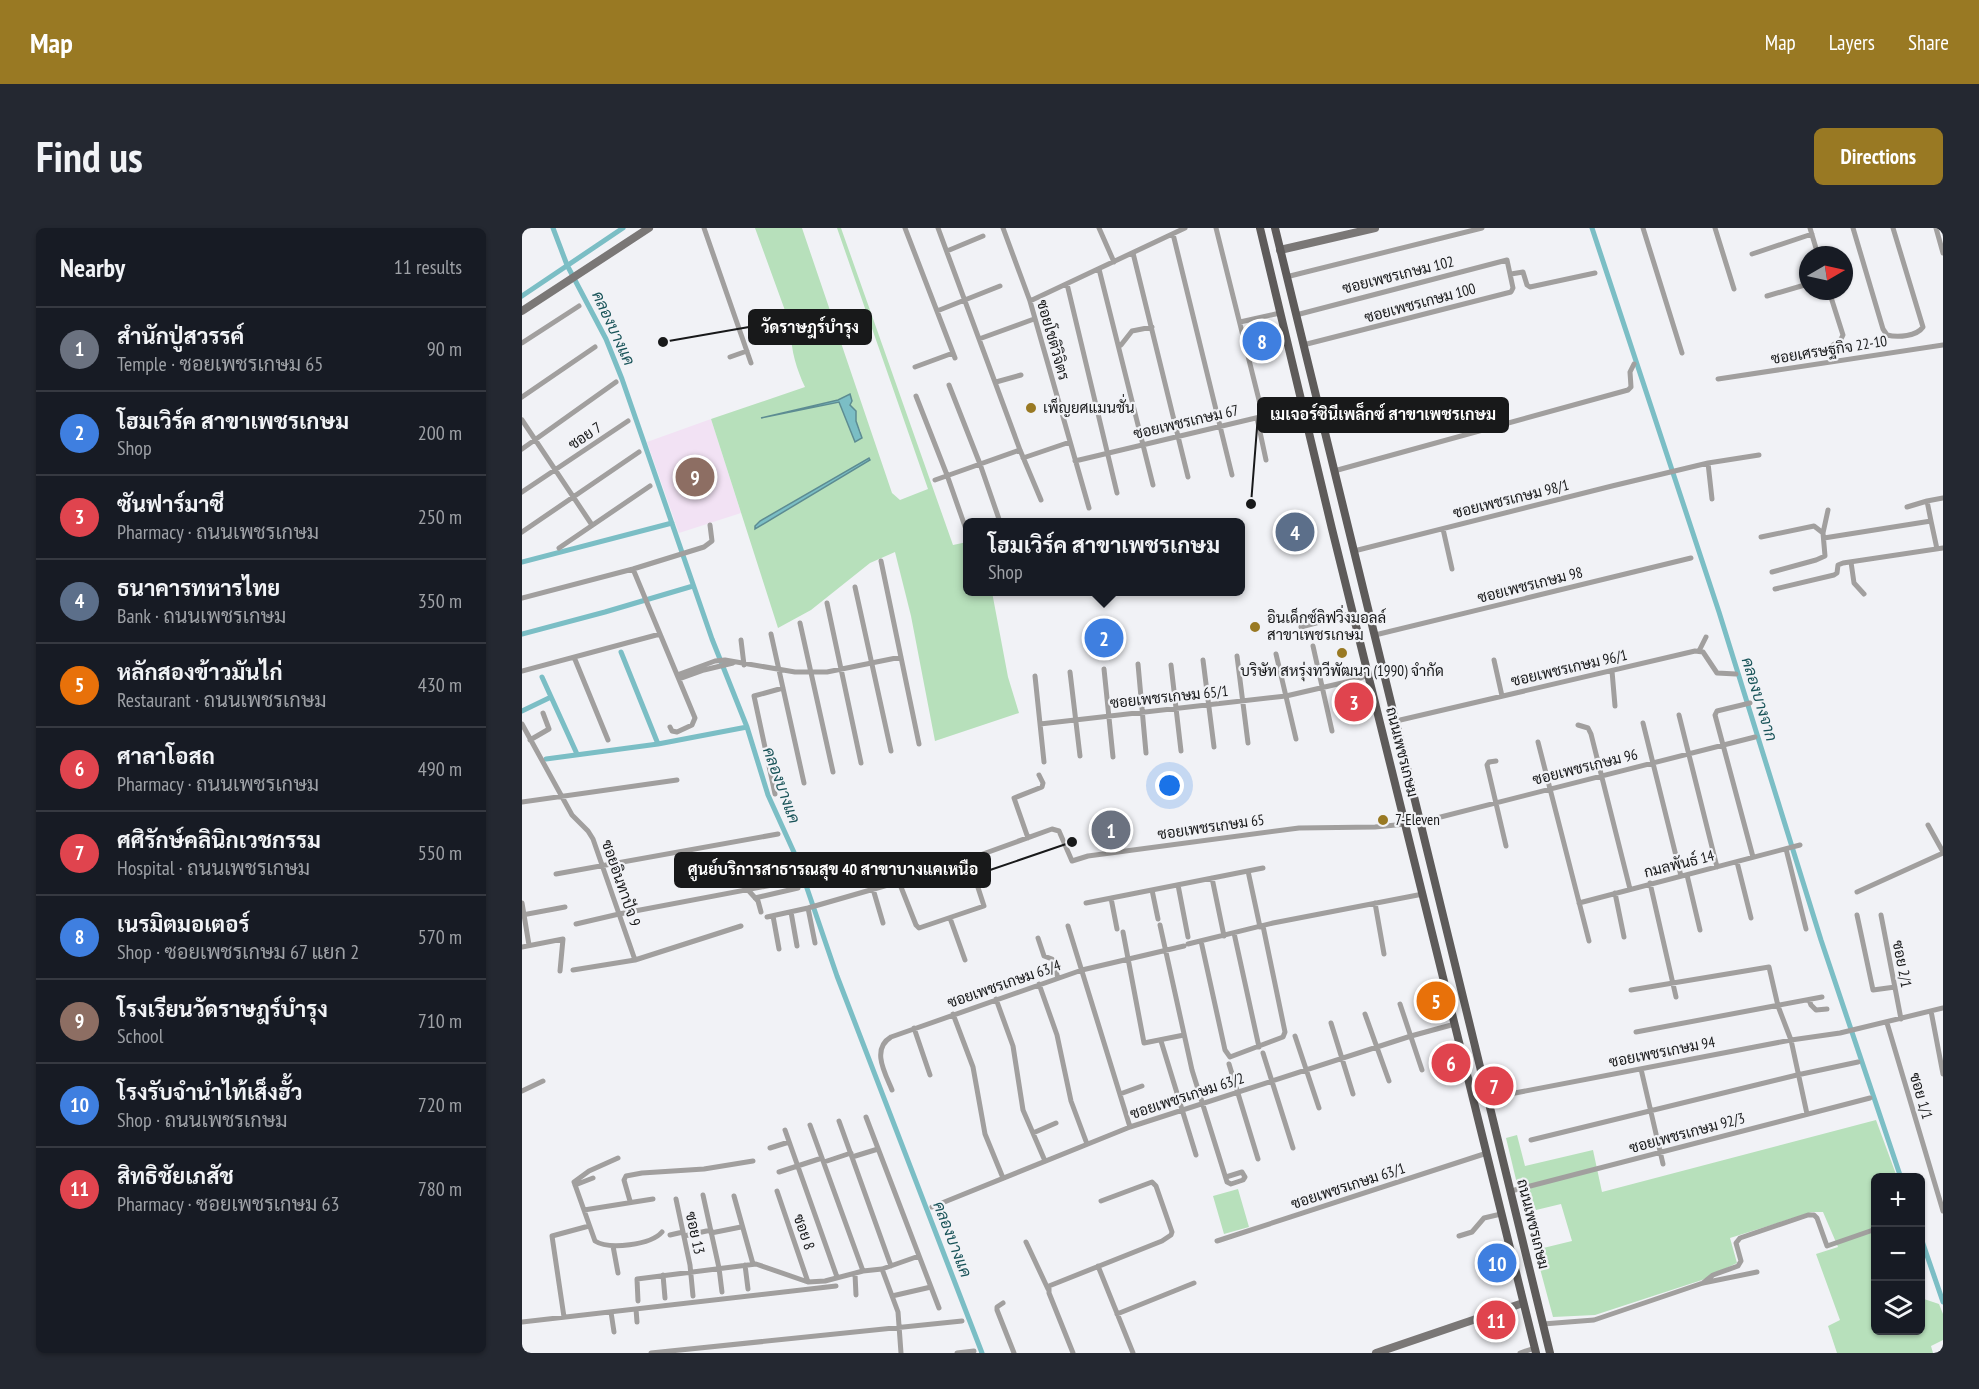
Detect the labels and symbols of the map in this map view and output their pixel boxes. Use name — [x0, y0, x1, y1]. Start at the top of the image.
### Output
north arrow — [1799, 246, 1853, 300]
street label: ซอยเพชรเกษม 102 — [1340, 251, 1456, 298]
street label: ซอยเพชรเกษม 100 — [1362, 278, 1478, 327]
water label: คลองบางแค — [588, 288, 640, 368]
street label: ซอยโชติวิจิตร — [1033, 297, 1074, 382]
callout: วัดราษฎร์บำรุง — [749, 310, 871, 344]
text: วัดราษฎร์บำรุง — [761, 316, 859, 339]
pin: 8 — [1242, 318, 1282, 364]
street label: ซอยเศรษฐกิจ 22-10 — [1769, 331, 1889, 369]
place label: เพ็ญยศแมนชั่น — [1043, 393, 1135, 417]
callout: เมเจอร์ซินีเพล็กซ์ สาขาเพชรเกษม — [1258, 398, 1508, 432]
street label: ซอยเพชรเกษม 67 — [1131, 400, 1241, 443]
marker: เพ็ญยศแมนชั่น — [1024, 401, 1038, 415]
text: เมเจอร์ซินีเพล็กซ์ สาขาเพชรเกษม — [1270, 401, 1496, 424]
street label: ซอย 7 — [564, 417, 605, 454]
pin: 9 — [676, 454, 714, 500]
street label: ซอยเพชรเกษม 98/1 — [1451, 475, 1571, 522]
pin: 4 — [1276, 510, 1314, 554]
street label: ซอยเพชรเกษม 98 — [1475, 562, 1584, 607]
place label: อินเด็กซ์ลิฟวิ่งมอลล์ สาขาเพชรเกษม — [1267, 604, 1386, 644]
pin: 2 — [1084, 616, 1124, 660]
marker: อินเด็กซ์ลิฟวิ่งมอลล์ สาขาเพชรเกษม — [1248, 620, 1262, 634]
street label: ซอยเพชรเกษม 96/1 — [1509, 645, 1629, 690]
marker: บริษัท สหรุ่งทวีพัฒนา (1990) จำกัด — [1335, 646, 1349, 660]
water label: คลองบางจาก — [1738, 655, 1782, 743]
place label: บริษัท สหรุ่งทวีพัฒนา (1990) จำกัด — [1240, 661, 1444, 682]
pin: 3 — [1334, 680, 1374, 724]
street label: ซอยเพชรเกษม 65/1 — [1109, 681, 1229, 712]
street label: ถนนเพชรเกษม — [1382, 705, 1423, 799]
water label: คลองบางแค — [759, 744, 805, 826]
street label: ซอยเพชรเกษม 96 — [1530, 744, 1640, 789]
your location — [1155, 771, 1184, 800]
pin: 1 — [1092, 808, 1130, 852]
street label: ซอยเพชรเกษม 65 — [1156, 810, 1266, 843]
place label: 7-Eleven — [1395, 810, 1440, 829]
marker: 7-Eleven — [1376, 813, 1390, 827]
street label: ซอยอินทาปัจ 9 — [598, 837, 645, 929]
street label: กมลพันธ์ 14 — [1642, 846, 1716, 881]
callout: ศูนย์บริการสาธารณสุข 40 สาขาบางแคเหนือ — [675, 853, 990, 887]
text: ศูนย์บริการสาธารณสุข 40 สาขาบางแคเหนือ — [688, 858, 978, 882]
street label: ซอย 2/1 — [1889, 939, 1916, 989]
street label: ซอยเพชรเกษม 63/4 — [945, 955, 1063, 1012]
pin: 5 — [1416, 978, 1456, 1024]
street label: ซอยเพชรเกษม 94 — [1607, 1032, 1717, 1071]
pin: 6 — [1432, 1040, 1470, 1086]
pin: 7 — [1474, 1064, 1514, 1108]
street label: ซอยเพชรเกษม 63/2 — [1127, 1068, 1246, 1123]
street label: ซอย 1/1 — [1906, 1070, 1937, 1121]
street label: ซอยเพชรเกษม 92/3 — [1627, 1108, 1747, 1157]
street label: ซอยเพชรเกษม 63/1 — [1288, 1158, 1407, 1213]
street label: ถนนเพชรเกษม — [1513, 1177, 1554, 1271]
water label: คลองบางแค — [929, 1198, 977, 1280]
street label: ซอย 13 — [682, 1210, 709, 1256]
street label: ซอย 8 — [790, 1211, 819, 1252]
pin: 10 — [1478, 1240, 1516, 1286]
pin: 11 — [1476, 1298, 1516, 1342]

